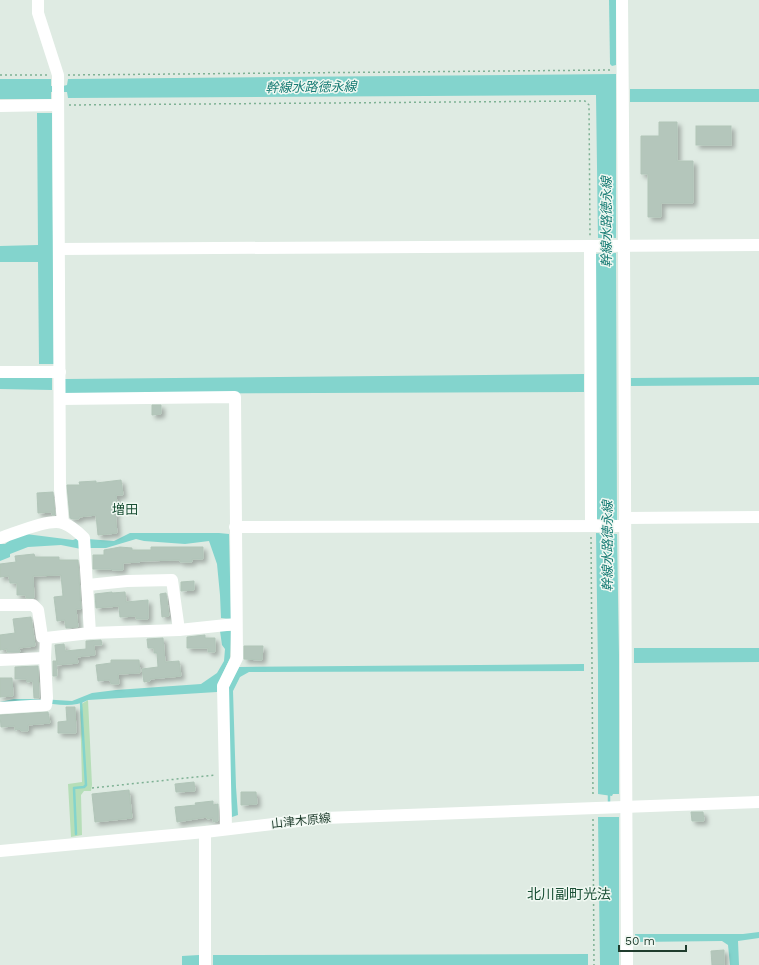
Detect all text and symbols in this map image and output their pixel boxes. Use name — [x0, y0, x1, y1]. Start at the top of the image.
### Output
water label: 幹線水路徳永線 — [265, 79, 359, 95]
water label: 幹線水路徳永線 — [599, 175, 614, 268]
water label: 幹線水路徳永線 — [600, 499, 615, 592]
district label: 増田 — [112, 502, 138, 517]
street label: 山津木原線 — [270, 811, 332, 831]
district label: 北川副町光法 — [527, 886, 611, 902]
scale bar — [619, 927, 686, 953]
text: 50 m — [625, 934, 655, 948]

